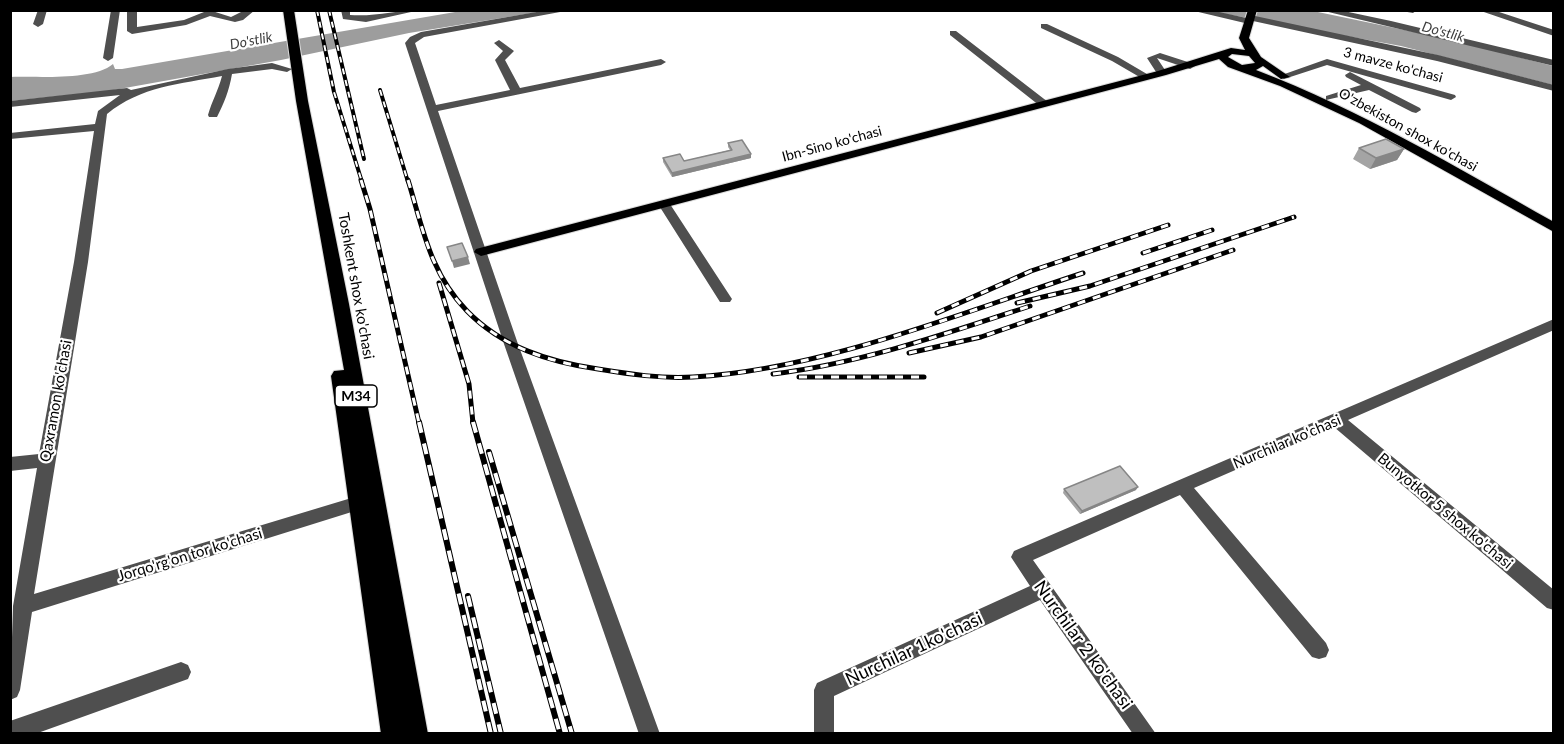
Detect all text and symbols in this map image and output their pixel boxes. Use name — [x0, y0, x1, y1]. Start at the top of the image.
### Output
water label: Do'stlik — [1420, 18, 1466, 46]
water label: Do'stlik — [228, 29, 274, 53]
street label: 3 mavze ko'chasi — [1341, 44, 1445, 86]
street label: O'zbekiston shox ko'chasi — [1336, 85, 1480, 175]
street label: Ibn-Sino ko'chasi — [780, 123, 884, 165]
street label: Toshkent shox ko'chasi — [334, 211, 378, 361]
street label: Qaxramon ko'chasi — [36, 338, 76, 464]
road number: M34 — [335, 385, 377, 407]
street label: Nurchilar ko'chasi — [1230, 411, 1344, 473]
street label: Bunyotkor 5 shox ko'chasi — [1374, 449, 1516, 573]
street label: Jorqo'rg'on tor ko'chasi — [115, 524, 265, 586]
street label: Nurchilar 2 ko'chasi — [1029, 577, 1137, 713]
street label: Nurchilar 1ko'chasi — [842, 608, 986, 690]

